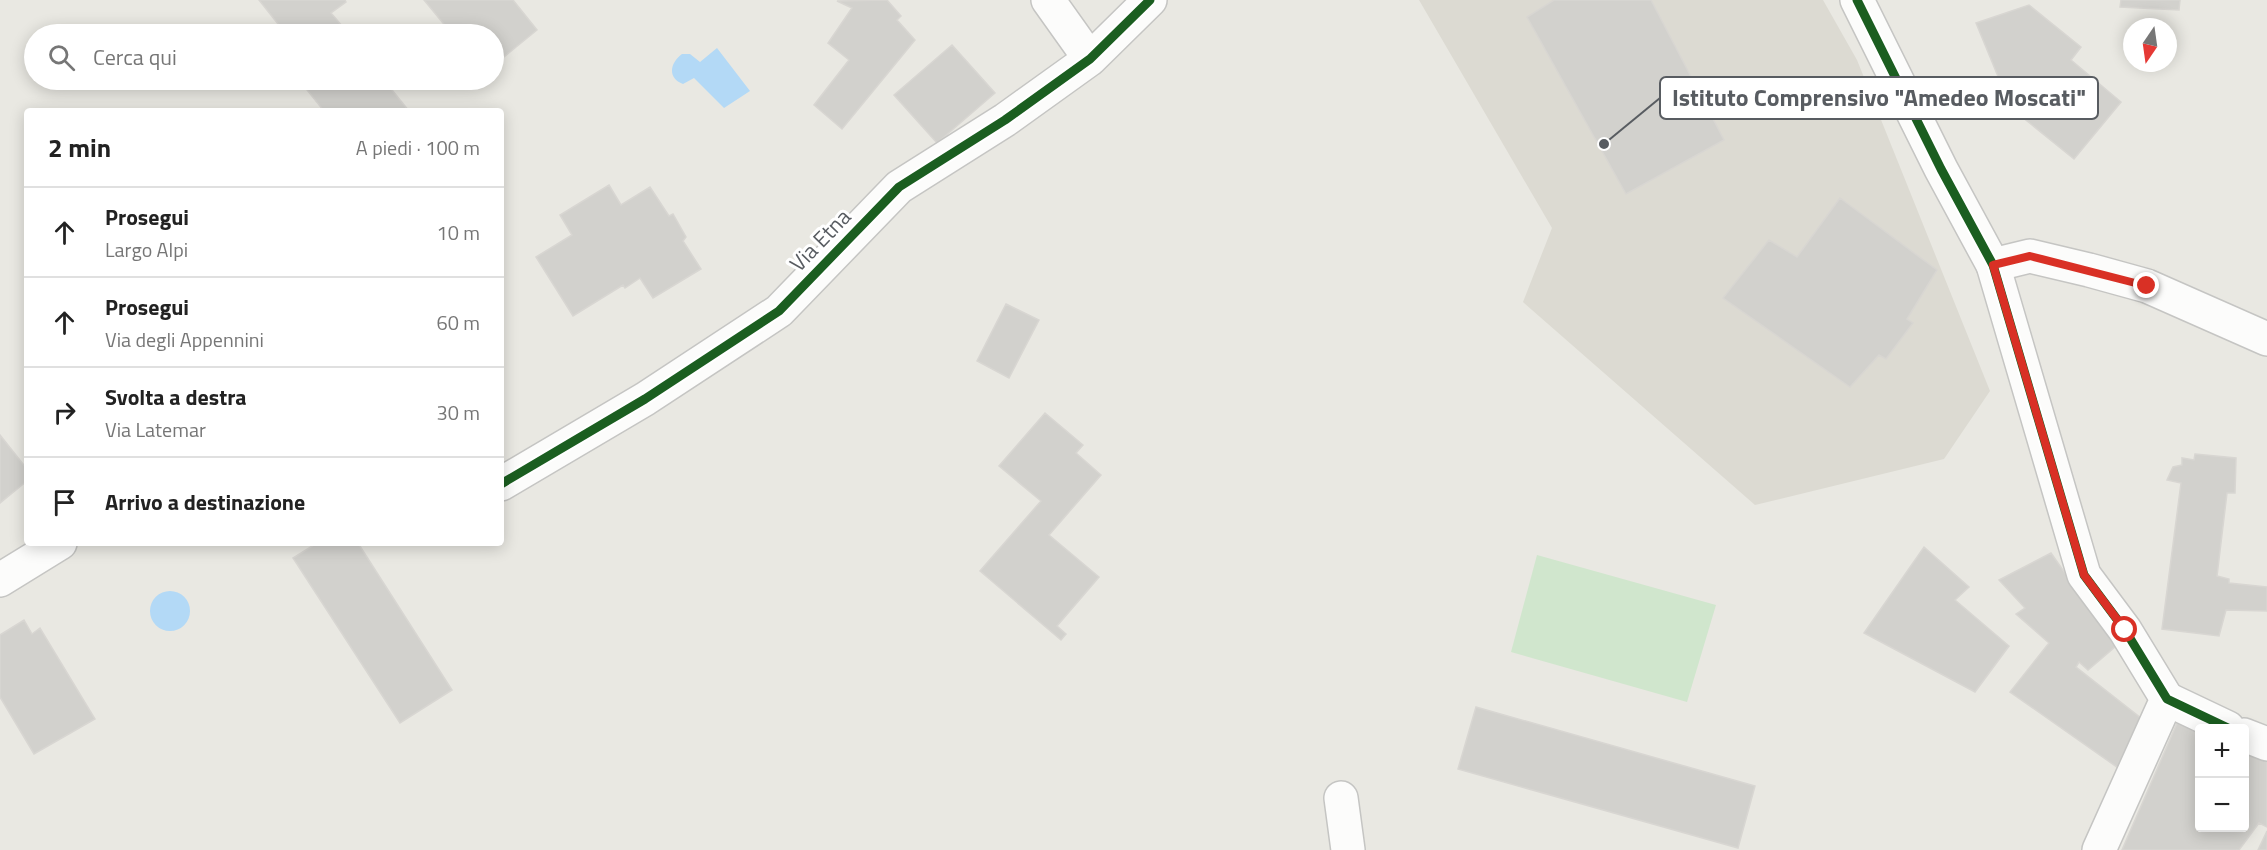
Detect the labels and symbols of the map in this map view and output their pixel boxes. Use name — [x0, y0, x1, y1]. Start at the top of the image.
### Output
north arrow — [2123, 18, 2177, 72]
callout: Istituto Comprensivo "Amedeo Moscati" — [1660, 77, 2098, 119]
text: Istituto Comprensivo "Amedeo Moscati" — [1672, 79, 2086, 115]
street label: Via Etna — [781, 201, 859, 279]
route end — [2133, 272, 2159, 298]
route start — [2111, 616, 2137, 642]

